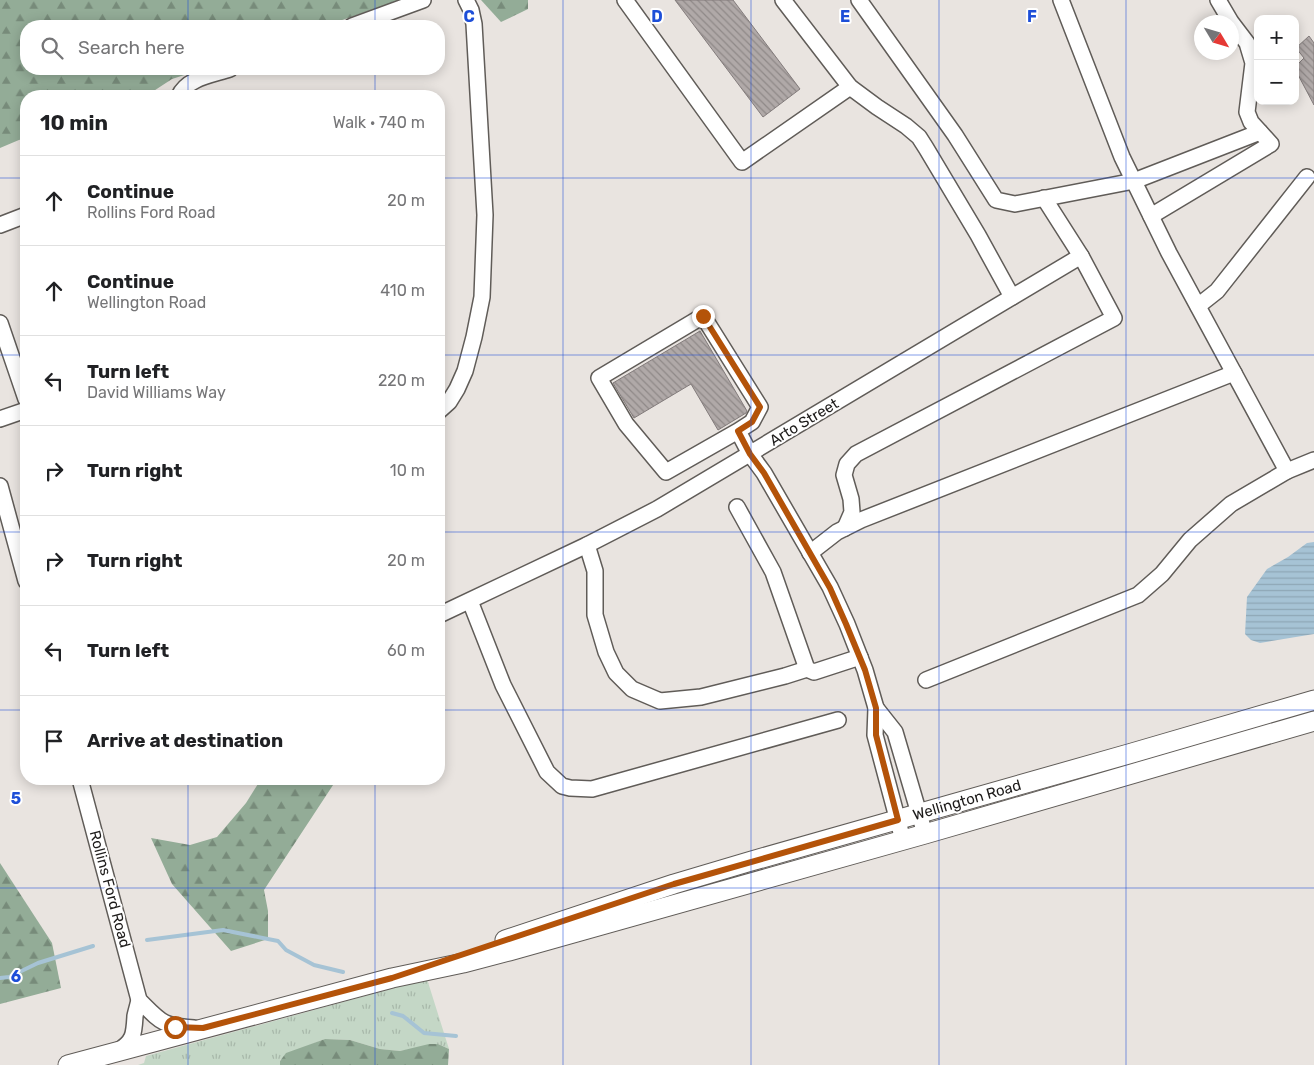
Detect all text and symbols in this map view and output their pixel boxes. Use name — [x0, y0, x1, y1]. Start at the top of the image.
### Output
text: C — [463, 7, 475, 26]
text: D — [651, 7, 663, 26]
text: E — [840, 7, 850, 26]
text: F — [1027, 7, 1037, 26]
north arrow — [1194, 15, 1239, 60]
map controls — [1254, 15, 1299, 105]
button: + — [1254, 15, 1299, 60]
search box — [20, 20, 445, 75]
icon: search — [38, 34, 66, 62]
text: Search here — [78, 36, 185, 59]
button: − — [1254, 60, 1299, 105]
text: 10 min — [40, 110, 108, 135]
text: Walk · 740 m — [333, 113, 425, 132]
text: Continue — [87, 180, 174, 203]
icon: ahead — [40, 187, 68, 215]
text: 20 m — [387, 191, 425, 210]
text: Rollins Ford Road — [87, 203, 216, 222]
text: Continue — [87, 270, 174, 293]
icon: ahead — [40, 277, 68, 305]
text: 410 m — [380, 281, 425, 300]
text: Wellington Road — [87, 293, 206, 312]
route end — [692, 305, 715, 328]
text: Turn left — [87, 360, 169, 383]
icon: left — [40, 367, 68, 395]
text: 220 m — [378, 371, 425, 390]
text: David Williams Way — [87, 383, 226, 402]
street label: Arto Street — [766, 394, 842, 450]
icon: right — [40, 457, 68, 485]
text: Turn right — [87, 459, 182, 482]
text: 10 m — [390, 461, 425, 480]
icon: right — [40, 547, 68, 575]
text: Turn right — [87, 549, 182, 572]
text: 20 m — [387, 551, 425, 570]
icon: left — [40, 637, 68, 665]
text: Turn left — [87, 639, 169, 662]
text: 60 m — [387, 641, 425, 660]
icon: arrive — [40, 727, 68, 755]
text: Arrive at destination — [87, 729, 283, 752]
street label: Wellington Road — [911, 776, 1023, 824]
text: 5 — [11, 789, 21, 808]
street label: Rollins Ford Road — [86, 828, 134, 950]
text: 6 — [11, 967, 21, 986]
route start — [164, 1016, 187, 1039]

